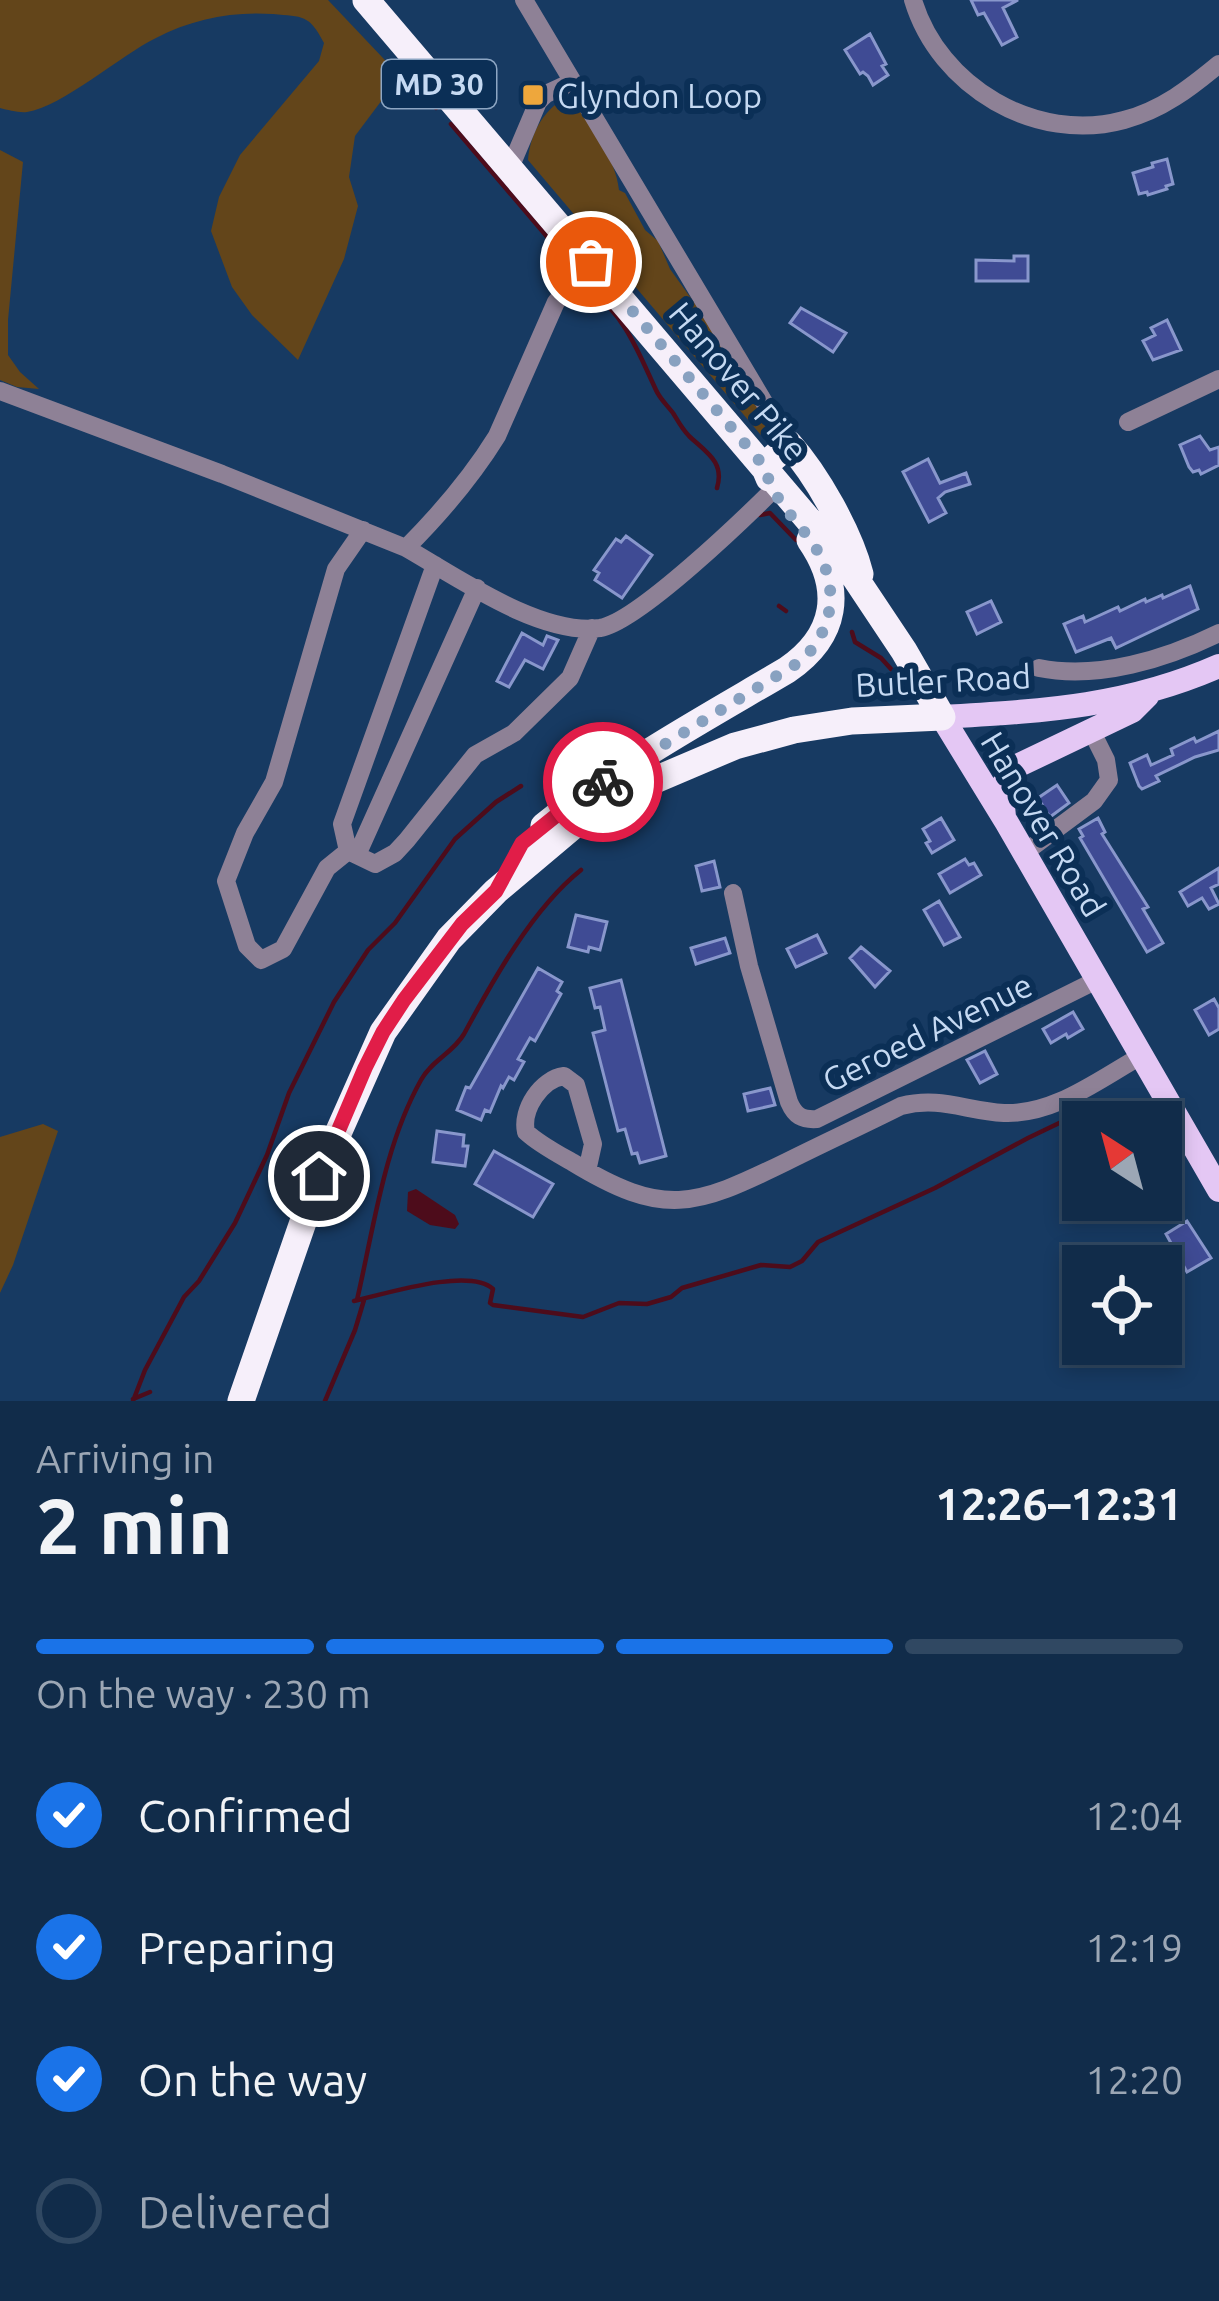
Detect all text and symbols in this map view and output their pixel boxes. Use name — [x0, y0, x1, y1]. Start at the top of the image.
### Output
road number: MD 30 — [382, 60, 496, 108]
place label: Glyndon Loop — [557, 77, 762, 114]
marker: Glyndon Loop — [520, 82, 546, 108]
pin — [540, 211, 642, 313]
icon: bag — [558, 229, 624, 295]
street label: Hanover Pike — [662, 295, 816, 467]
street label: Butler Road — [854, 657, 1032, 703]
courier — [543, 722, 663, 842]
street label: Hanover Road — [974, 725, 1114, 923]
icon: bike — [570, 749, 636, 815]
street label: Geroed Avenue — [816, 965, 1038, 1099]
north arrow — [1062, 1101, 1182, 1221]
map controls — [1062, 1101, 1182, 1365]
pin — [268, 1125, 370, 1227]
icon: home — [286, 1143, 352, 1209]
button: locate — [1062, 1245, 1182, 1365]
text: Arriving in — [36, 1437, 214, 1480]
text: 12:26–12:31 — [935, 1478, 1183, 1529]
text: 2 min — [36, 1481, 233, 1569]
text: On the way · 230 m — [36, 1672, 371, 1715]
icon: check — [36, 1782, 102, 1848]
text: Confirmed — [138, 1790, 353, 1841]
text: 12:04 — [1085, 1794, 1183, 1837]
icon: check — [36, 1914, 102, 1980]
text: Preparing — [138, 1922, 336, 1973]
text: 12:19 — [1085, 1926, 1183, 1969]
icon: check — [36, 2046, 102, 2112]
text: On the way — [138, 2054, 367, 2105]
text: 12:20 — [1085, 2058, 1183, 2101]
text: Delivered — [138, 2186, 332, 2237]

